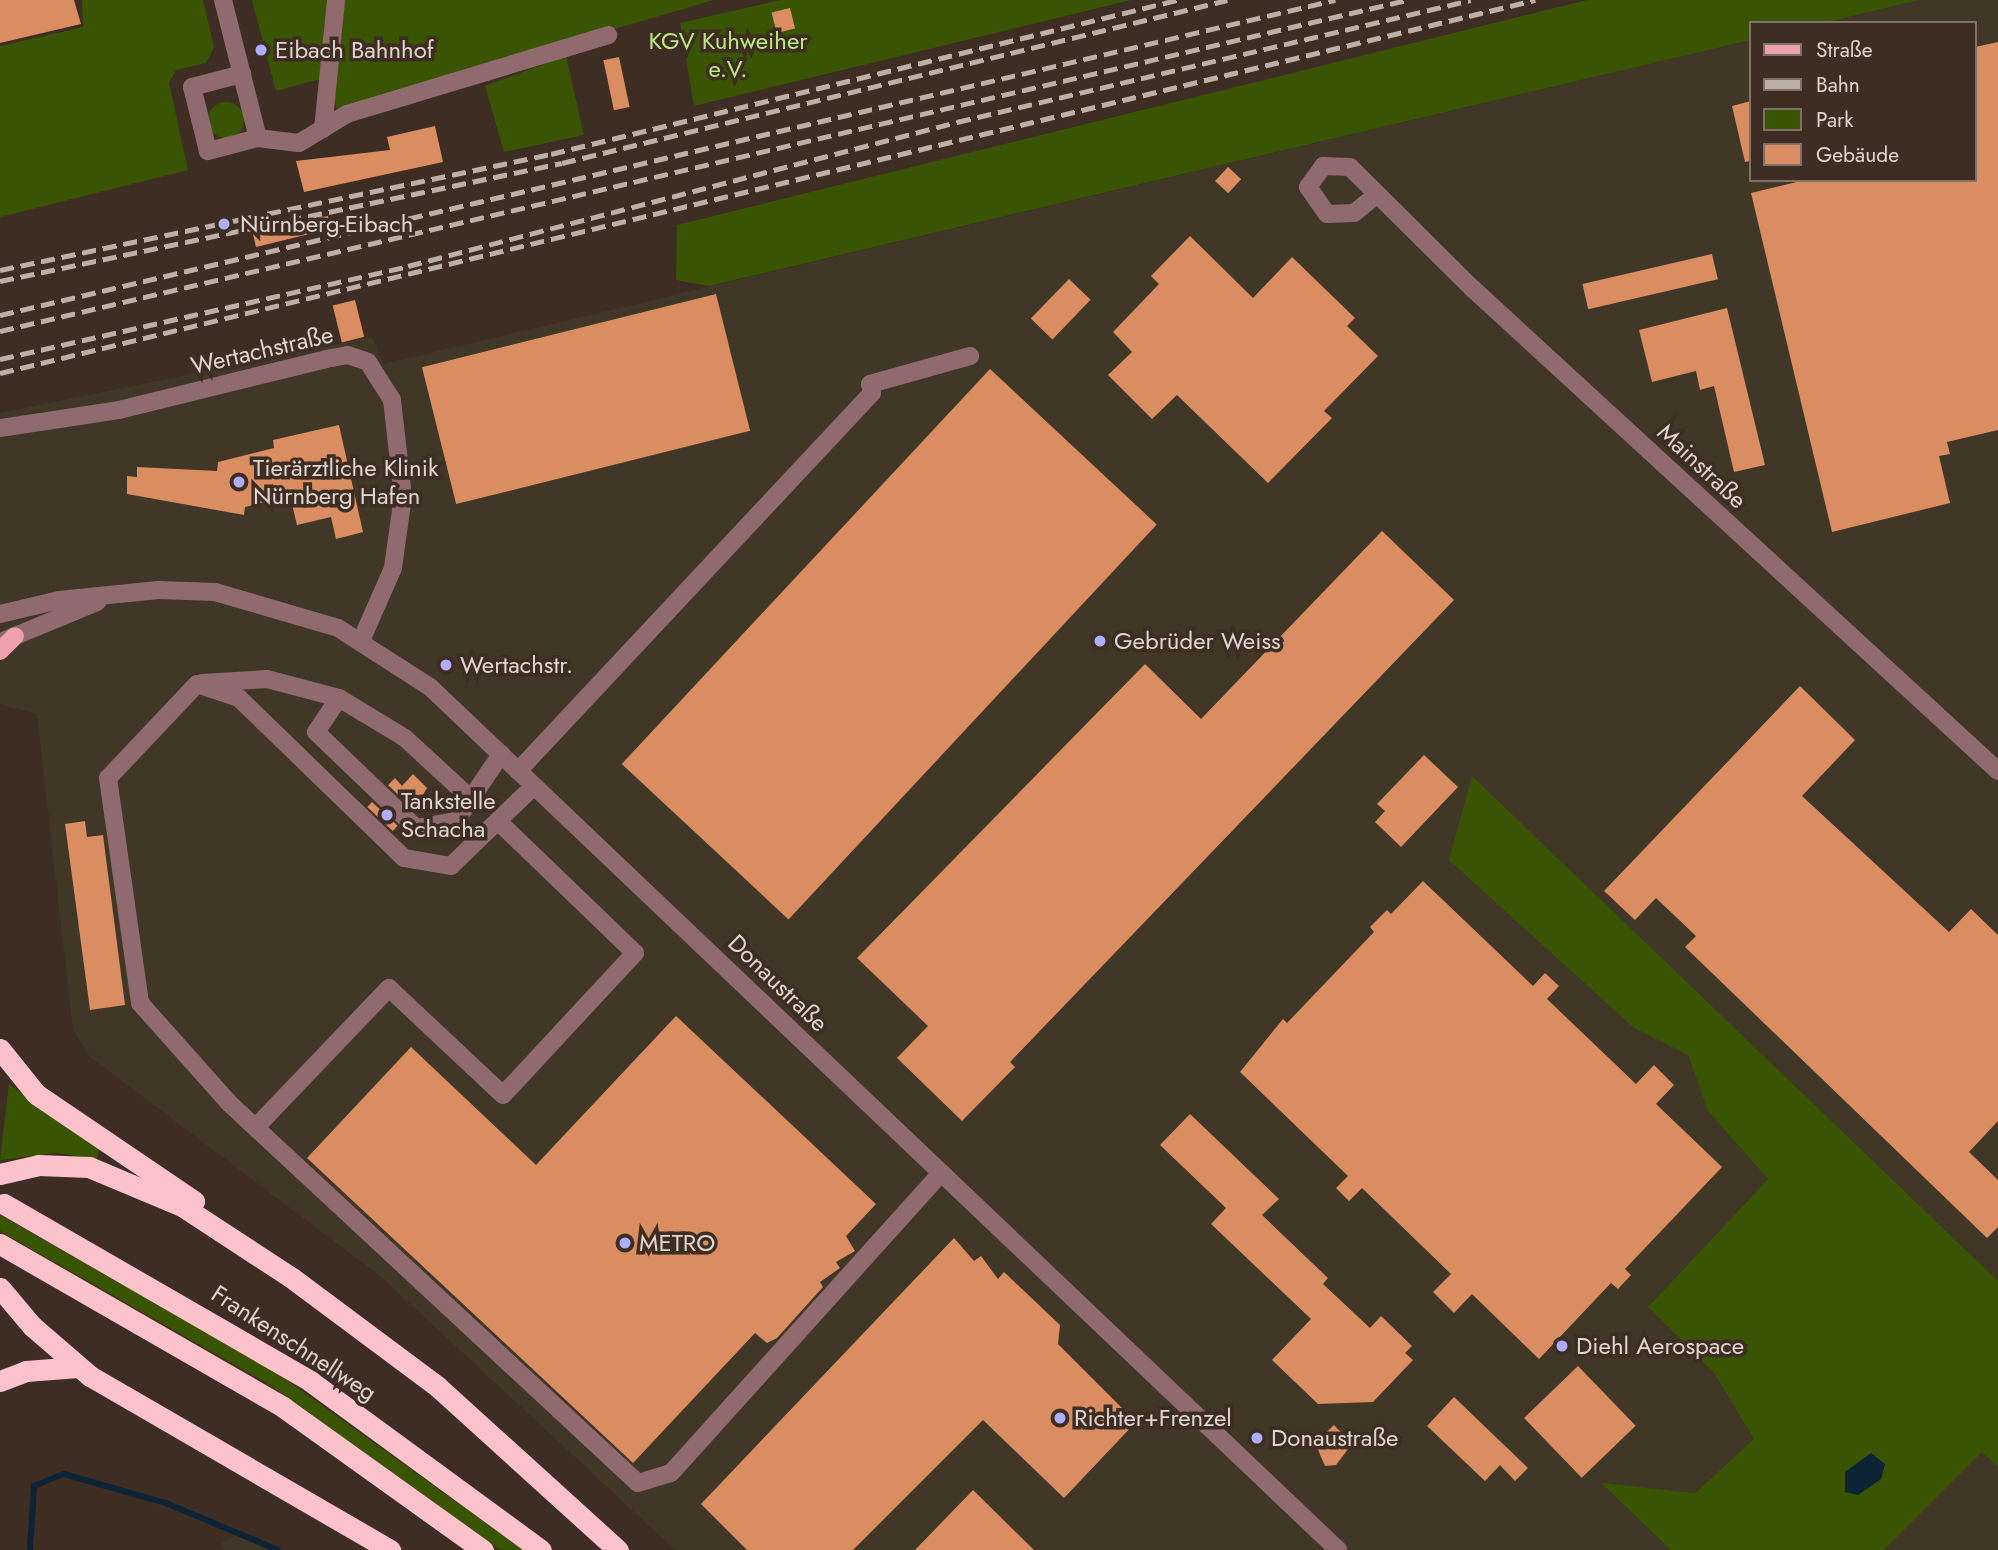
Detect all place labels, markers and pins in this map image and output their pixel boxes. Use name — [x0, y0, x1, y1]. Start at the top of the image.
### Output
place label: Eibach Bahnhof — [275, 36, 434, 64]
marker: Eibach Bahnhof — [253, 42, 269, 58]
place label: Nürnberg-Eibach — [240, 210, 413, 238]
marker: Nürnberg-Eibach — [214, 214, 234, 234]
place label: Tierärztliche Klinik Nürnberg Hafen — [253, 454, 438, 510]
marker: Tierärztliche Klinik Nürnberg Hafen — [231, 474, 247, 490]
place label: Gebrüder Weiss — [1114, 627, 1281, 655]
marker: Gebrüder Weiss — [1092, 633, 1108, 649]
place label: Wertachstr. — [460, 651, 573, 679]
marker: Wertachstr. — [438, 657, 454, 673]
place label: Tankstelle Schacha — [401, 787, 496, 843]
marker: Tankstelle Schacha — [379, 807, 395, 823]
place label: METRO — [639, 1229, 715, 1257]
marker: METRO — [617, 1235, 633, 1251]
place label: Diehl Aerospace — [1576, 1332, 1744, 1360]
marker: Diehl Aerospace — [1554, 1338, 1570, 1354]
place label: Richter+Frenzel — [1074, 1404, 1232, 1432]
marker: Richter+Frenzel — [1052, 1410, 1068, 1426]
place label: Donaustraße — [1271, 1424, 1398, 1452]
marker: Donaustraße — [1249, 1430, 1265, 1446]

